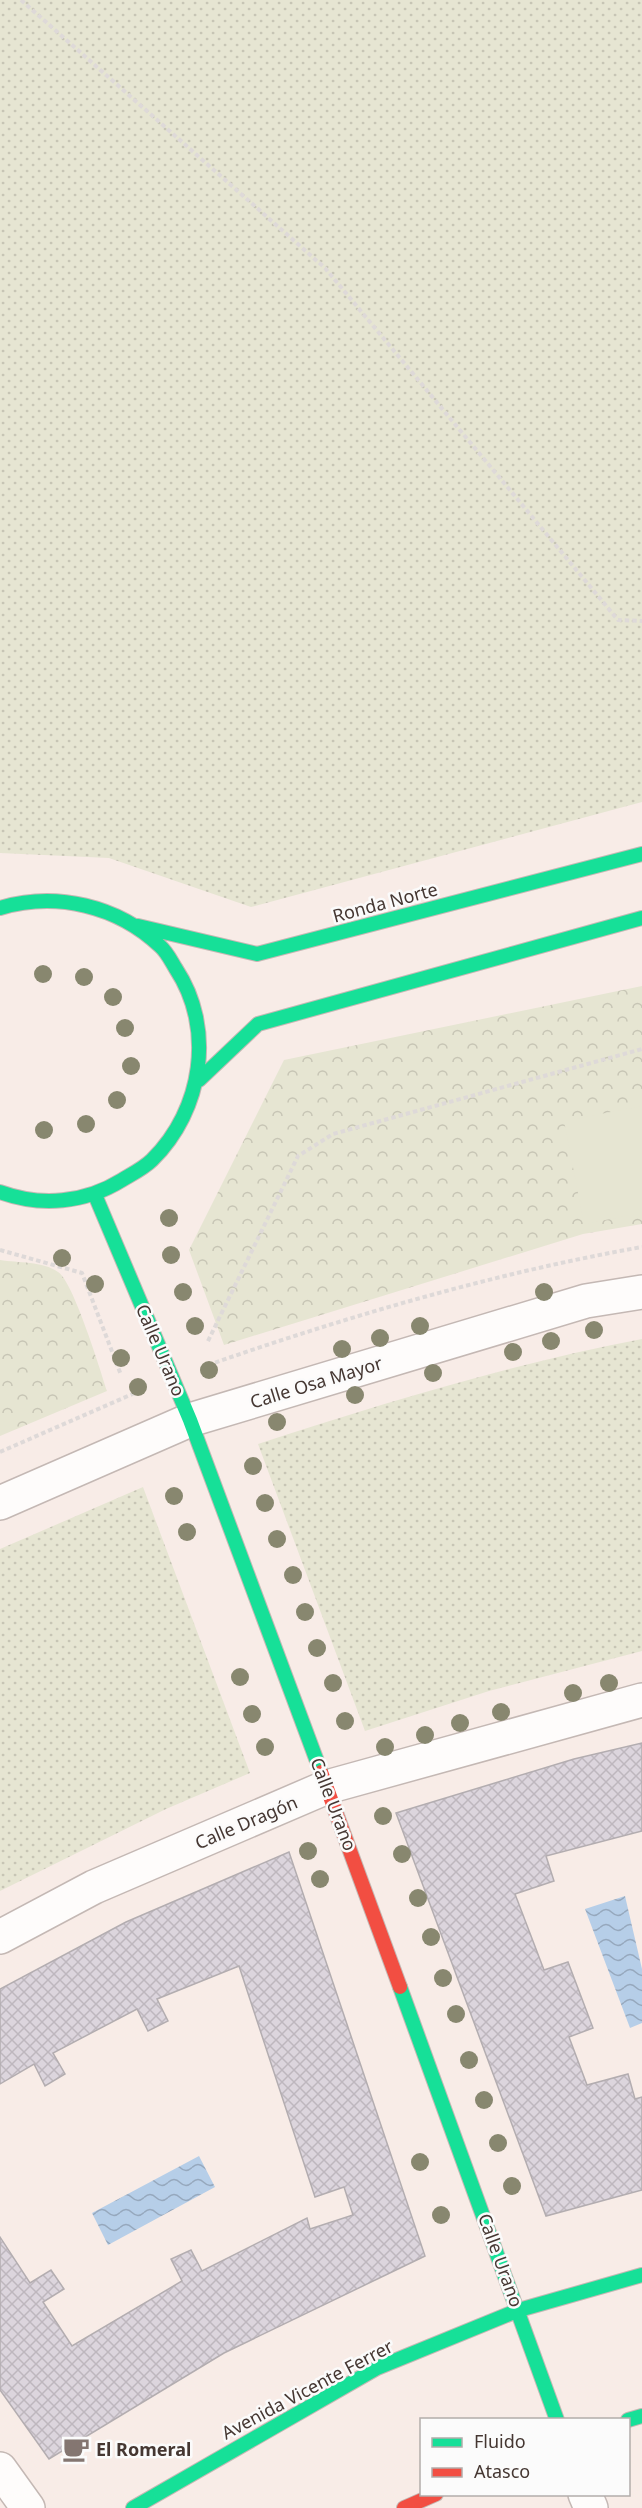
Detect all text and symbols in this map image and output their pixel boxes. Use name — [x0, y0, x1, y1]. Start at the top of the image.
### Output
street label: Ronda Norte — [330, 876, 440, 928]
street label: Calle Urano — [131, 1300, 191, 1400]
street label: Calle Osa Mayor — [247, 1350, 386, 1414]
street label: Calle Urano — [305, 1754, 363, 1854]
street label: Calle Dragón — [191, 1790, 301, 1854]
street label: Calle Urano — [473, 2210, 529, 2310]
street label: Avenida Vicente Ferrer — [217, 2333, 397, 2444]
legend — [420, 2418, 630, 2496]
text: Fluido — [474, 2429, 526, 2453]
cafe icon: El Romeral — [61, 2434, 91, 2464]
place label: El Romeral — [96, 2437, 191, 2461]
text: Atasco — [474, 2459, 530, 2483]

